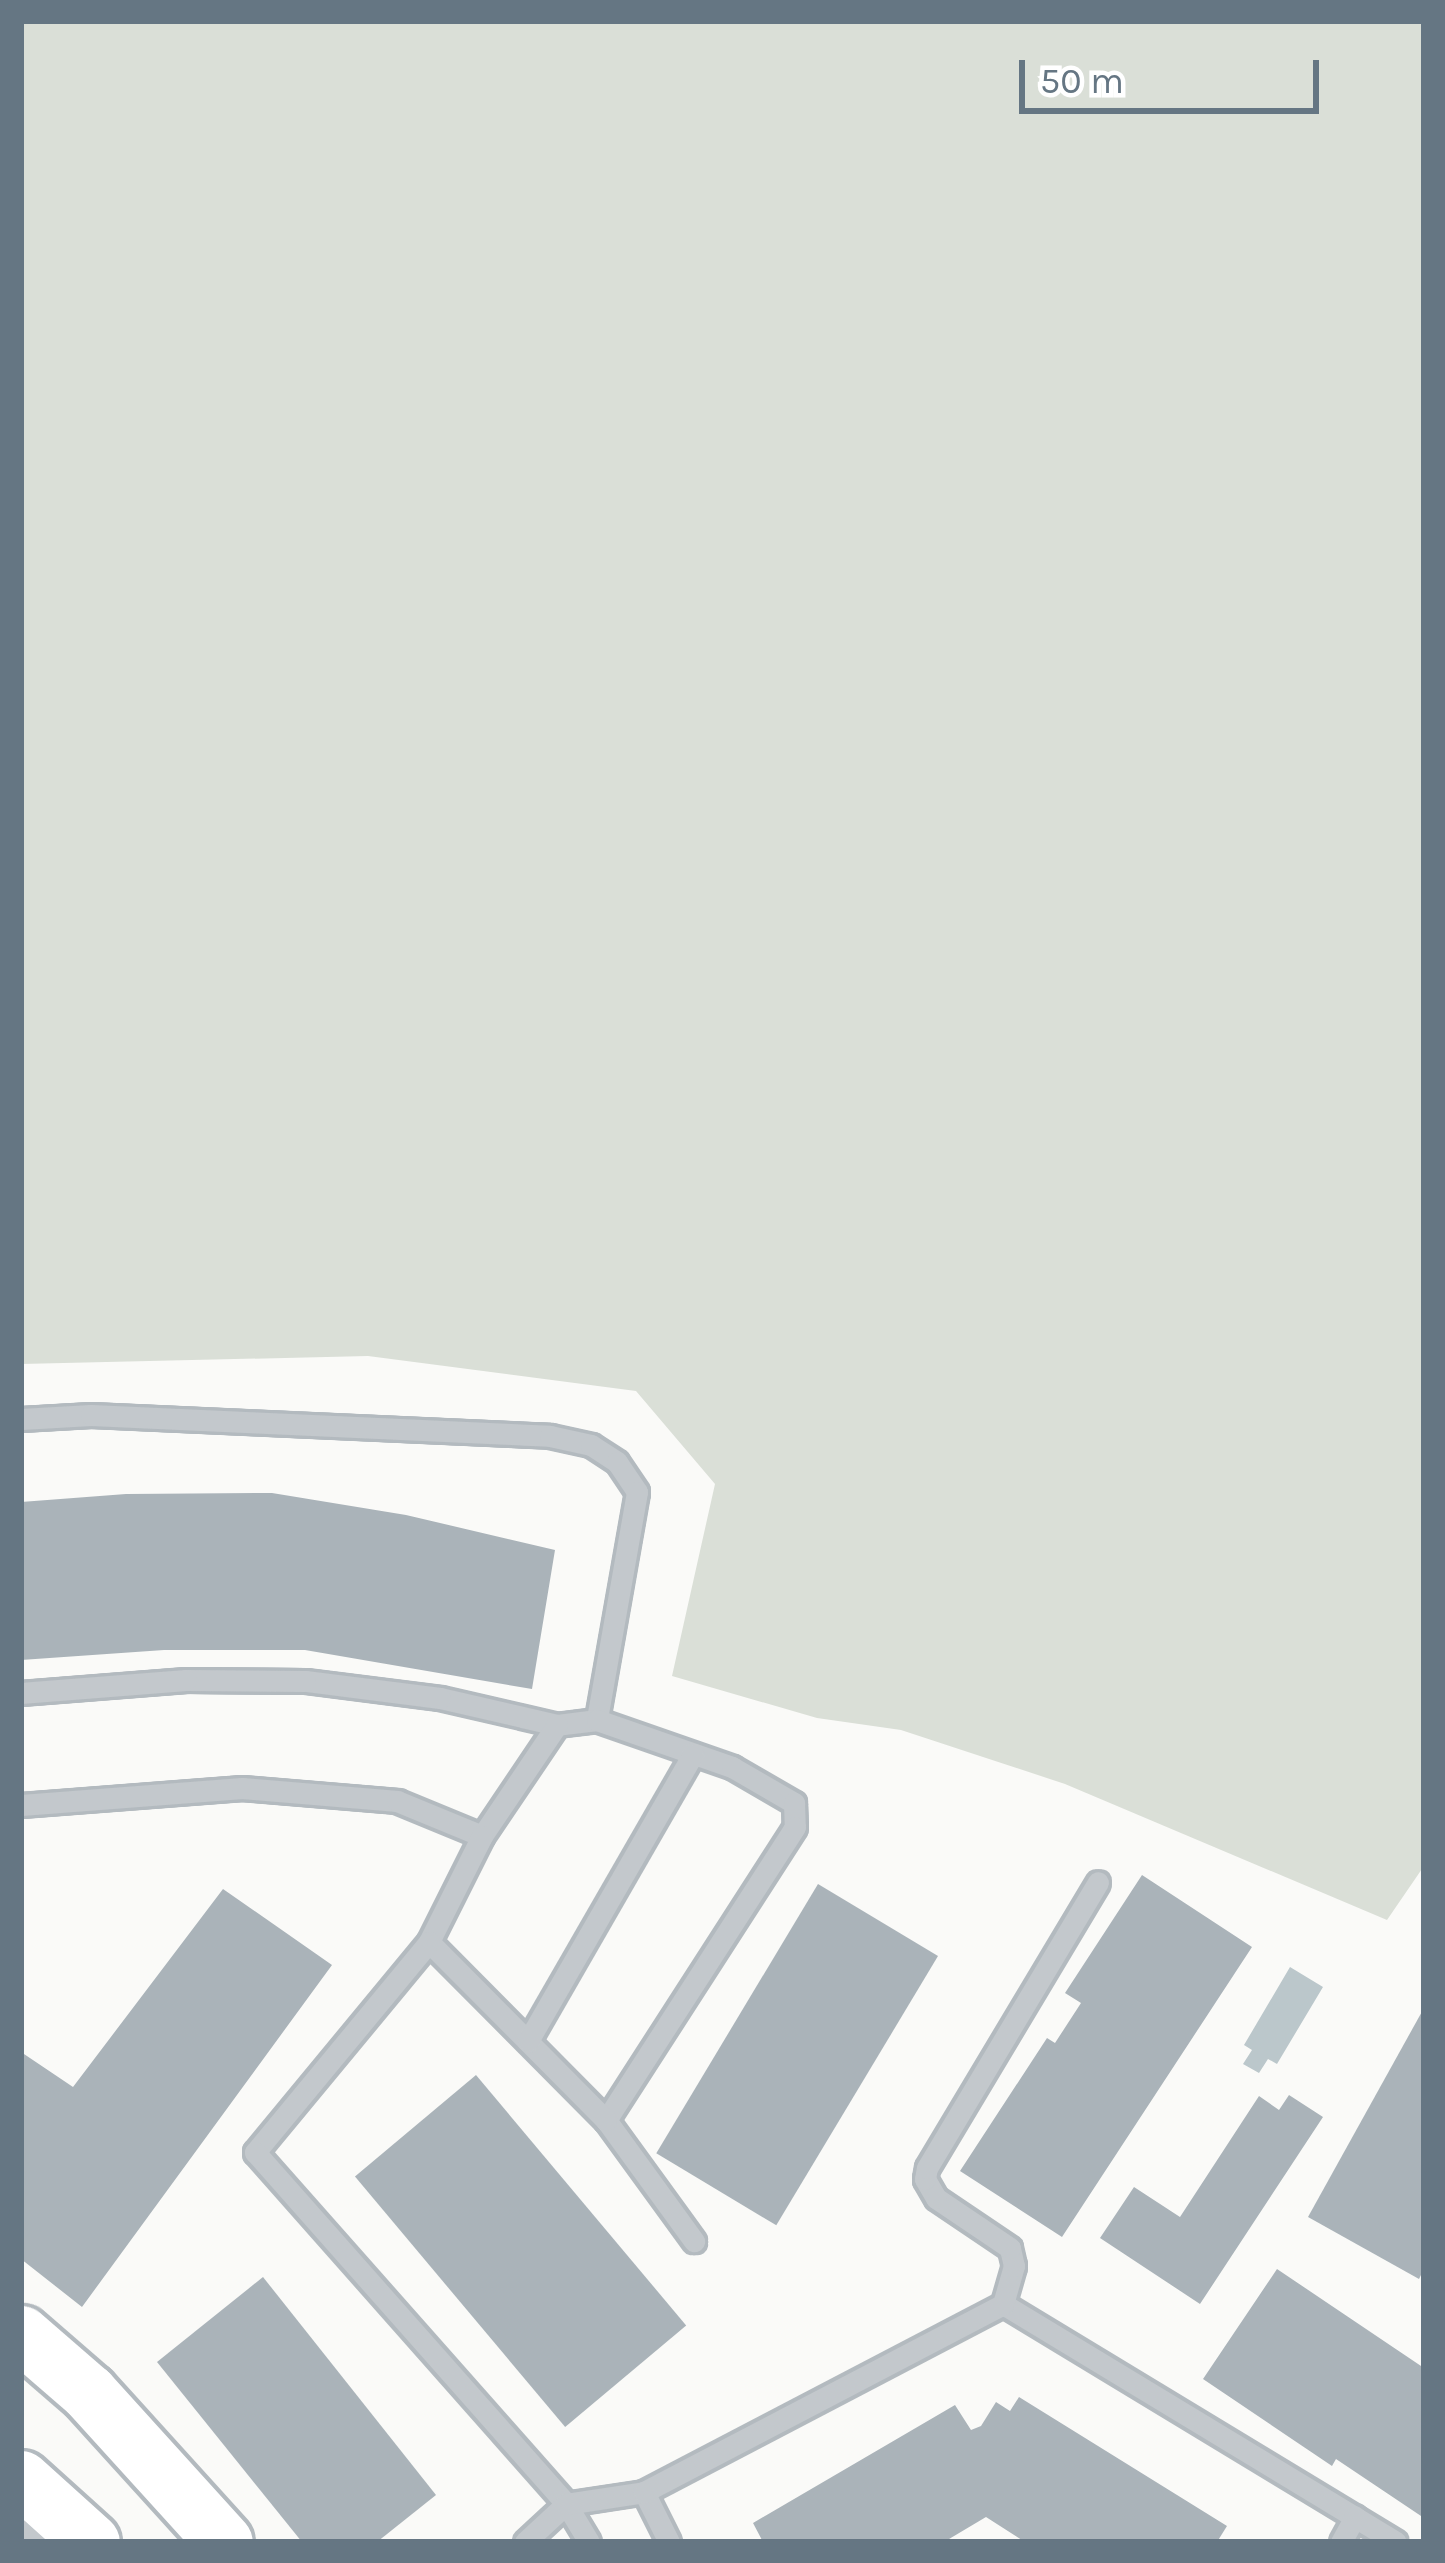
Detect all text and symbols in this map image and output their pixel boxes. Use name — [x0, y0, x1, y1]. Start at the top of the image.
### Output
scale bar — [1025, 36, 1325, 110]
text: 50 m — [1040, 60, 1124, 102]

